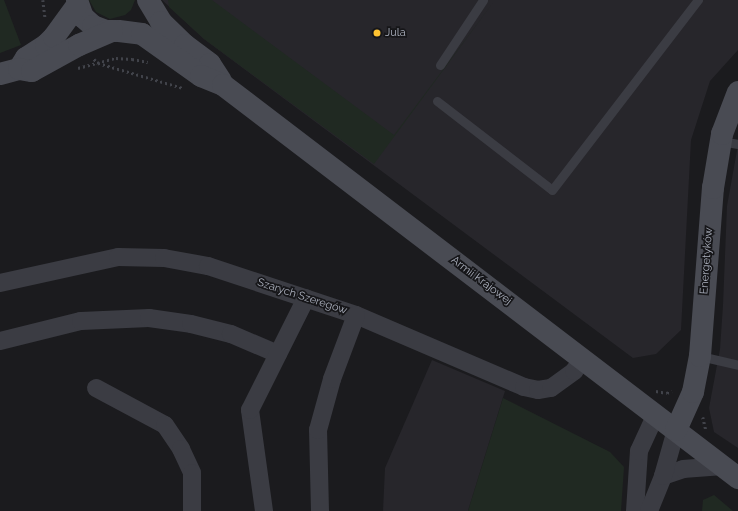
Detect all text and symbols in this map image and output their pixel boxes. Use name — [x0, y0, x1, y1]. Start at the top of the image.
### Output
place label: Jula — [385, 26, 406, 40]
marker: Jula — [372, 28, 382, 38]
street label: Energetyków — [698, 227, 716, 295]
street label: Armii Krajowej — [448, 254, 514, 308]
street label: Szarych Szeregów — [255, 276, 349, 318]

